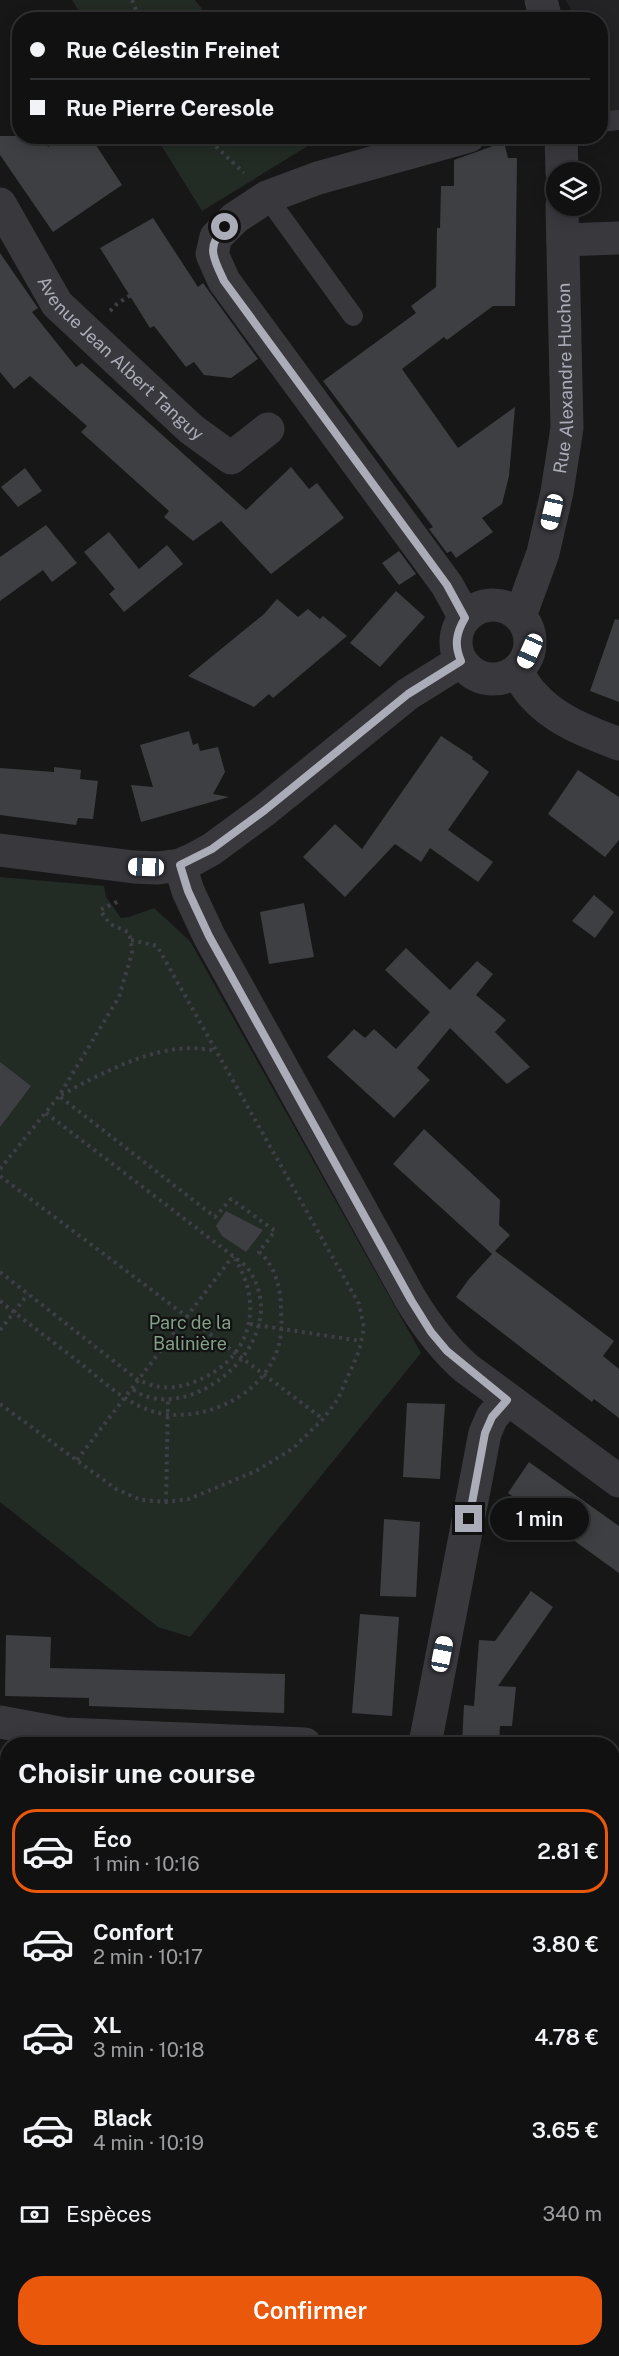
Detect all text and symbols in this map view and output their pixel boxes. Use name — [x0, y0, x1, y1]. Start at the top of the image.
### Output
text: Rue Célestin Freinet — [66, 37, 280, 63]
text: Rue Pierre Ceresole — [66, 95, 274, 121]
map controls — [546, 162, 600, 216]
button: layers — [546, 162, 600, 216]
route start — [211, 213, 238, 240]
street label: Avenue Jean Albert Tanguy — [33, 272, 208, 445]
street label: Rue Alexandre Huchon — [549, 282, 577, 475]
car — [539, 492, 565, 532]
car — [514, 631, 546, 671]
car — [128, 857, 164, 877]
park label: Parc de la Balinière — [149, 1312, 231, 1354]
callout: 1 min — [490, 1498, 589, 1540]
route end — [455, 1505, 482, 1532]
text: 1 min — [516, 1507, 563, 1531]
car — [430, 1635, 454, 1673]
text: Choisir une course — [18, 1757, 256, 1789]
icon: car — [21, 1824, 75, 1878]
text: Éco — [93, 1826, 132, 1852]
text: 2.81 € — [537, 1838, 599, 1864]
text: 1 min · 10:16 — [93, 1852, 200, 1876]
icon: car — [21, 1917, 75, 1971]
text: Confort — [93, 1919, 174, 1945]
text: 3.80 € — [532, 1931, 599, 1957]
text: 2 min · 10:17 — [93, 1945, 203, 1969]
icon: car — [21, 2010, 75, 2064]
text: XL — [93, 2012, 121, 2038]
text: 4.78 € — [534, 2024, 599, 2050]
text: 3 min · 10:18 — [93, 2038, 205, 2062]
icon: car — [21, 2103, 75, 2157]
text: Black — [93, 2105, 152, 2131]
text: 3.65 € — [532, 2117, 599, 2143]
text: 4 min · 10:19 — [93, 2131, 204, 2155]
icon: cash — [18, 2198, 51, 2231]
text: Espèces — [66, 2201, 152, 2227]
text: 340 m — [542, 2202, 602, 2226]
button: Confirmer — [18, 2276, 602, 2345]

